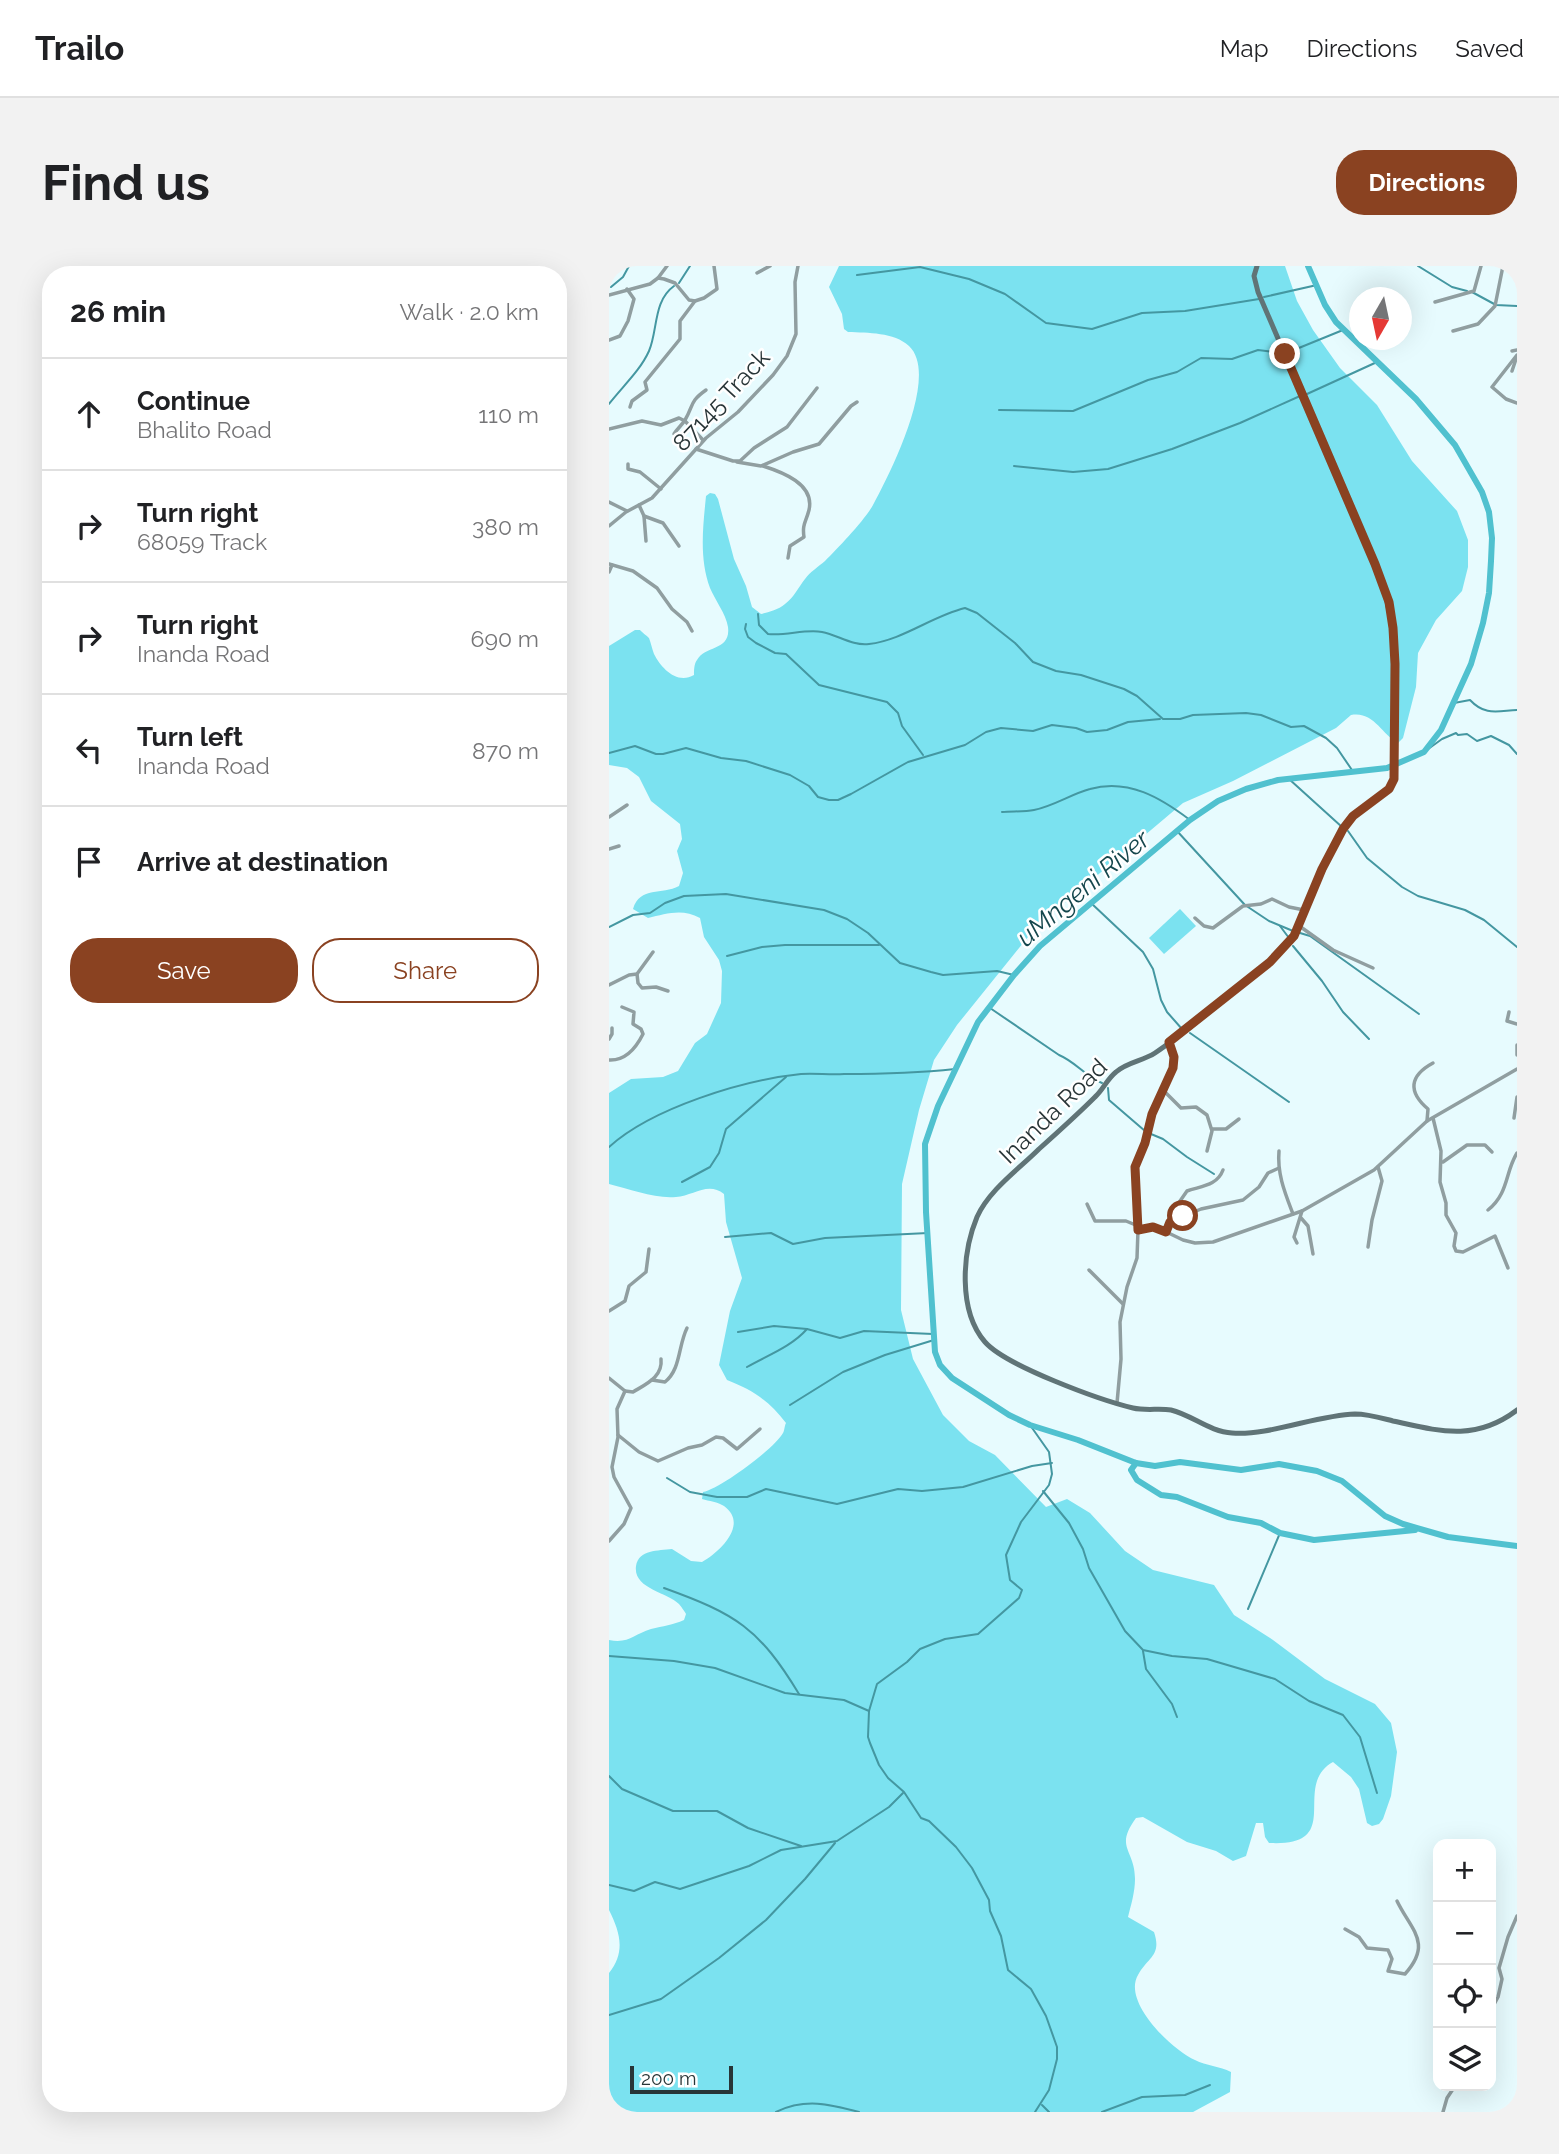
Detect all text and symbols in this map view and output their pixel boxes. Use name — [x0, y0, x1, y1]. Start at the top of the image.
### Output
text: Trailo — [35, 29, 124, 68]
text: Map — [1220, 34, 1269, 63]
text: Directions — [1307, 34, 1417, 63]
text: Saved — [1455, 34, 1524, 63]
button: Directions — [1336, 150, 1517, 215]
text: Find us — [42, 154, 210, 211]
north arrow — [1349, 287, 1412, 350]
text: 26 min — [70, 294, 166, 329]
text: Walk · 2.0 km — [400, 298, 539, 325]
route end — [1269, 338, 1300, 369]
street label: 87145 Track — [666, 343, 776, 457]
text: Continue — [137, 386, 250, 416]
icon: ahead — [70, 395, 108, 433]
text: 110 m — [478, 401, 539, 428]
text: Bhalito Road — [137, 416, 272, 443]
text: Turn right — [137, 498, 258, 528]
icon: right — [70, 507, 108, 545]
text: 380 m — [472, 513, 539, 540]
text: 68059 Track — [137, 528, 267, 555]
text: Turn right — [137, 610, 258, 640]
icon: right — [70, 619, 108, 657]
text: 690 m — [471, 625, 539, 652]
text: Inanda Road — [137, 640, 270, 667]
text: Turn left — [137, 722, 243, 752]
icon: left — [70, 731, 108, 769]
text: 870 m — [472, 737, 539, 764]
text: Inanda Road — [137, 752, 270, 779]
water label: uMngeni River — [1011, 823, 1156, 952]
icon: arrive — [70, 843, 108, 881]
text: Arrive at destination — [137, 847, 388, 877]
button: Save — [70, 938, 298, 1003]
button: Share — [312, 938, 539, 1003]
street label: Inanda Road — [993, 1052, 1113, 1170]
route start — [1167, 1200, 1198, 1231]
map controls — [1433, 1839, 1496, 2091]
button: + — [1433, 1839, 1496, 1902]
button: − — [1433, 1902, 1496, 1965]
button: locate — [1433, 1965, 1496, 2028]
button: layers — [1433, 2028, 1496, 2091]
scale bar — [630, 2063, 733, 2095]
text: 200 m — [641, 2067, 696, 2089]

